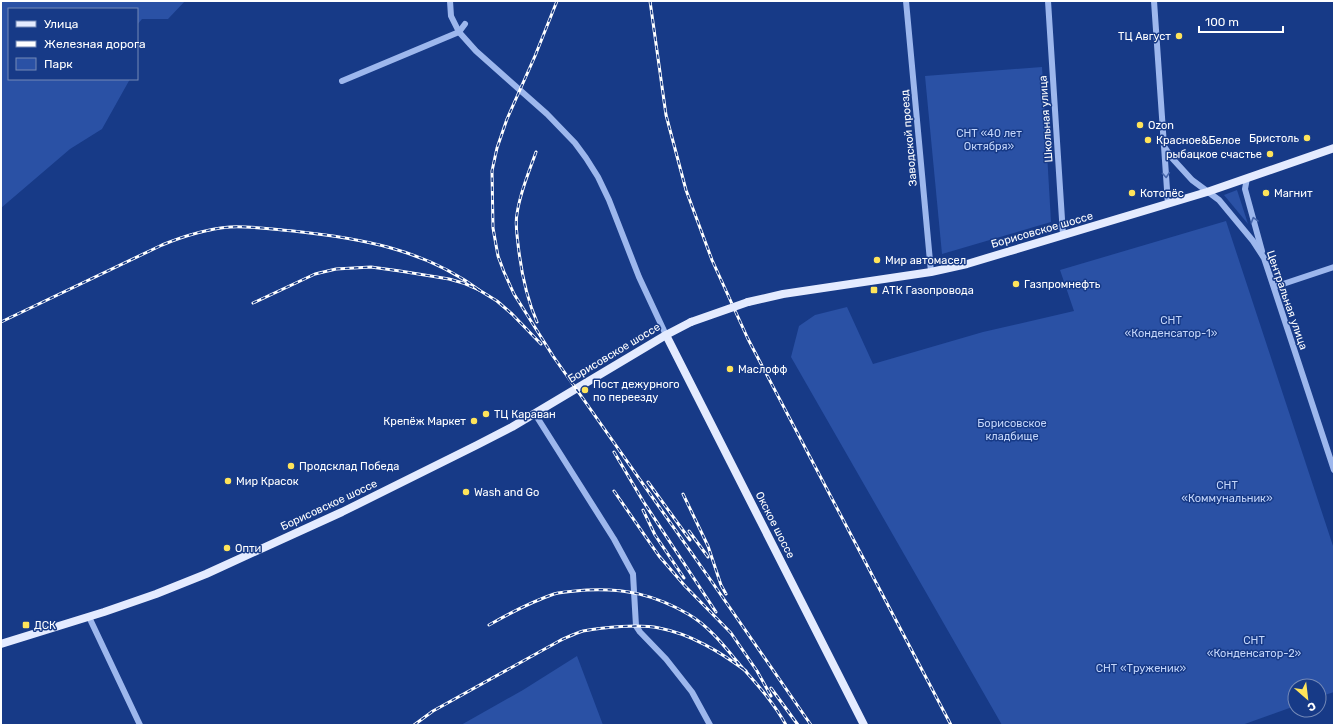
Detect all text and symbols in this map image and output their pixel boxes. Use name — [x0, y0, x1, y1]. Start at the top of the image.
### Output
legend — [8, 8, 138, 80]
scale bar — [1199, 8, 1283, 34]
text: 100 m — [1205, 15, 1239, 29]
text: Улица — [44, 17, 78, 31]
place label: ТЦ Август — [1118, 30, 1171, 43]
marker: ТЦ Август — [1174, 31, 1184, 41]
text: Железная дорога — [44, 37, 146, 51]
text: Парк — [44, 57, 73, 71]
street label: Школьная улица — [1036, 75, 1056, 163]
street label: Заводской проезд — [898, 89, 920, 187]
place label: Ozon — [1148, 119, 1174, 132]
marker: Ozon — [1135, 120, 1145, 130]
park label: СНТ «40 лет Октября» — [956, 127, 1022, 153]
place label: Бристоль — [1249, 132, 1299, 145]
marker: Бристоль — [1302, 133, 1312, 143]
place label: Красное&Белое — [1156, 134, 1241, 147]
marker: Красное&Белое — [1143, 135, 1153, 145]
place label: рыбацкое счастье — [1166, 148, 1262, 161]
marker: рыбацкое счастье — [1265, 149, 1275, 159]
one-way arrow — [1161, 172, 1170, 178]
place label: Котопёс — [1140, 187, 1184, 200]
place label: Магнит — [1274, 187, 1313, 200]
marker: Котопёс — [1127, 188, 1137, 198]
marker: Магнит — [1261, 188, 1271, 198]
street label: Борисовское шоссе — [990, 209, 1094, 251]
one-way arrow — [1250, 217, 1258, 224]
street label: Центральная улица — [1264, 249, 1310, 351]
place label: Мир автомасел — [885, 254, 966, 267]
marker: Мир автомасел — [872, 255, 882, 265]
place label: Газпромнефть — [1024, 278, 1101, 291]
marker: Газпромнефть — [1011, 279, 1021, 289]
place label: АТК Газопровода — [882, 284, 974, 297]
marker: АТК Газопровода — [869, 285, 879, 295]
park label: СНТ «Конденсатор-1» — [1125, 314, 1218, 340]
street label: Борисовское шоссе — [566, 320, 662, 386]
place label: Маслофф — [738, 363, 787, 376]
marker: Маслофф — [725, 364, 735, 374]
place label: Пост дежурного по переезду — [593, 378, 680, 404]
marker: Пост дежурного по переезду — [580, 385, 590, 395]
place label: ТЦ Караван — [494, 408, 556, 421]
marker: ТЦ Караван — [481, 409, 491, 419]
place label: Крепёж Маркет — [383, 415, 466, 428]
marker: Крепёж Маркет — [469, 416, 479, 426]
park label: Борисовское кладбище — [977, 417, 1047, 443]
place label: Продсклад Победа — [299, 460, 399, 473]
marker: Продсклад Победа — [286, 461, 296, 471]
place label: Мир Красок — [236, 475, 299, 488]
marker: Мир Красок — [223, 476, 233, 486]
street label: Борисовское шоссе — [279, 477, 379, 533]
park label: СНТ «Коммунальник» — [1181, 479, 1273, 505]
place label: Wash and Go — [474, 486, 539, 499]
marker: Wash and Go — [461, 487, 471, 497]
street label: Окское шоссе — [753, 489, 797, 561]
place label: Опти — [235, 542, 261, 555]
marker: Опти — [222, 543, 232, 553]
place label: ДСК — [34, 619, 56, 632]
marker: ДСК — [21, 620, 31, 630]
park label: СНТ «Конденсатор-2» — [1207, 634, 1302, 660]
park label: СНТ «Труженик» — [1096, 662, 1187, 675]
north arrow — [1287, 678, 1327, 718]
text: С — [1305, 699, 1318, 714]

